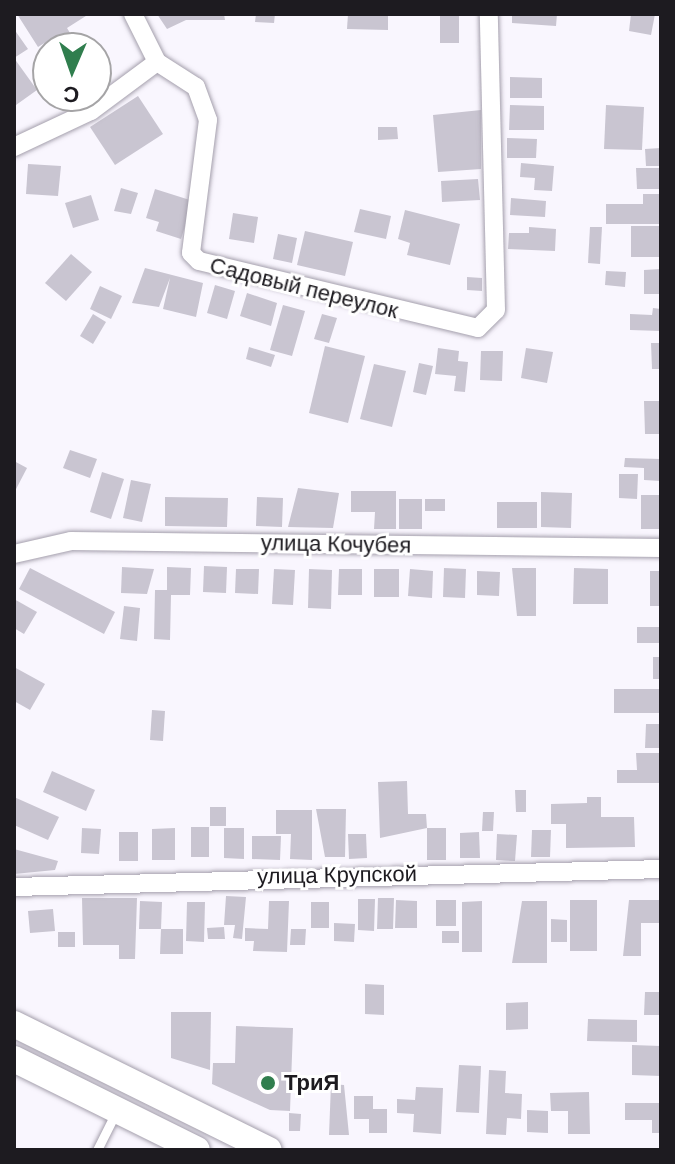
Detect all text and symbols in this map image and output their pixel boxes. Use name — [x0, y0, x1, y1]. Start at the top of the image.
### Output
north arrow — [32, 32, 112, 112]
text: С — [63, 82, 80, 107]
street label: Садовый переулок — [207, 252, 401, 324]
street label: улица Кочубея — [261, 529, 411, 559]
street label: улица Крупской — [257, 860, 417, 890]
place label: ТриЯ — [284, 1070, 339, 1096]
marker: ТриЯ — [259, 1074, 277, 1092]

